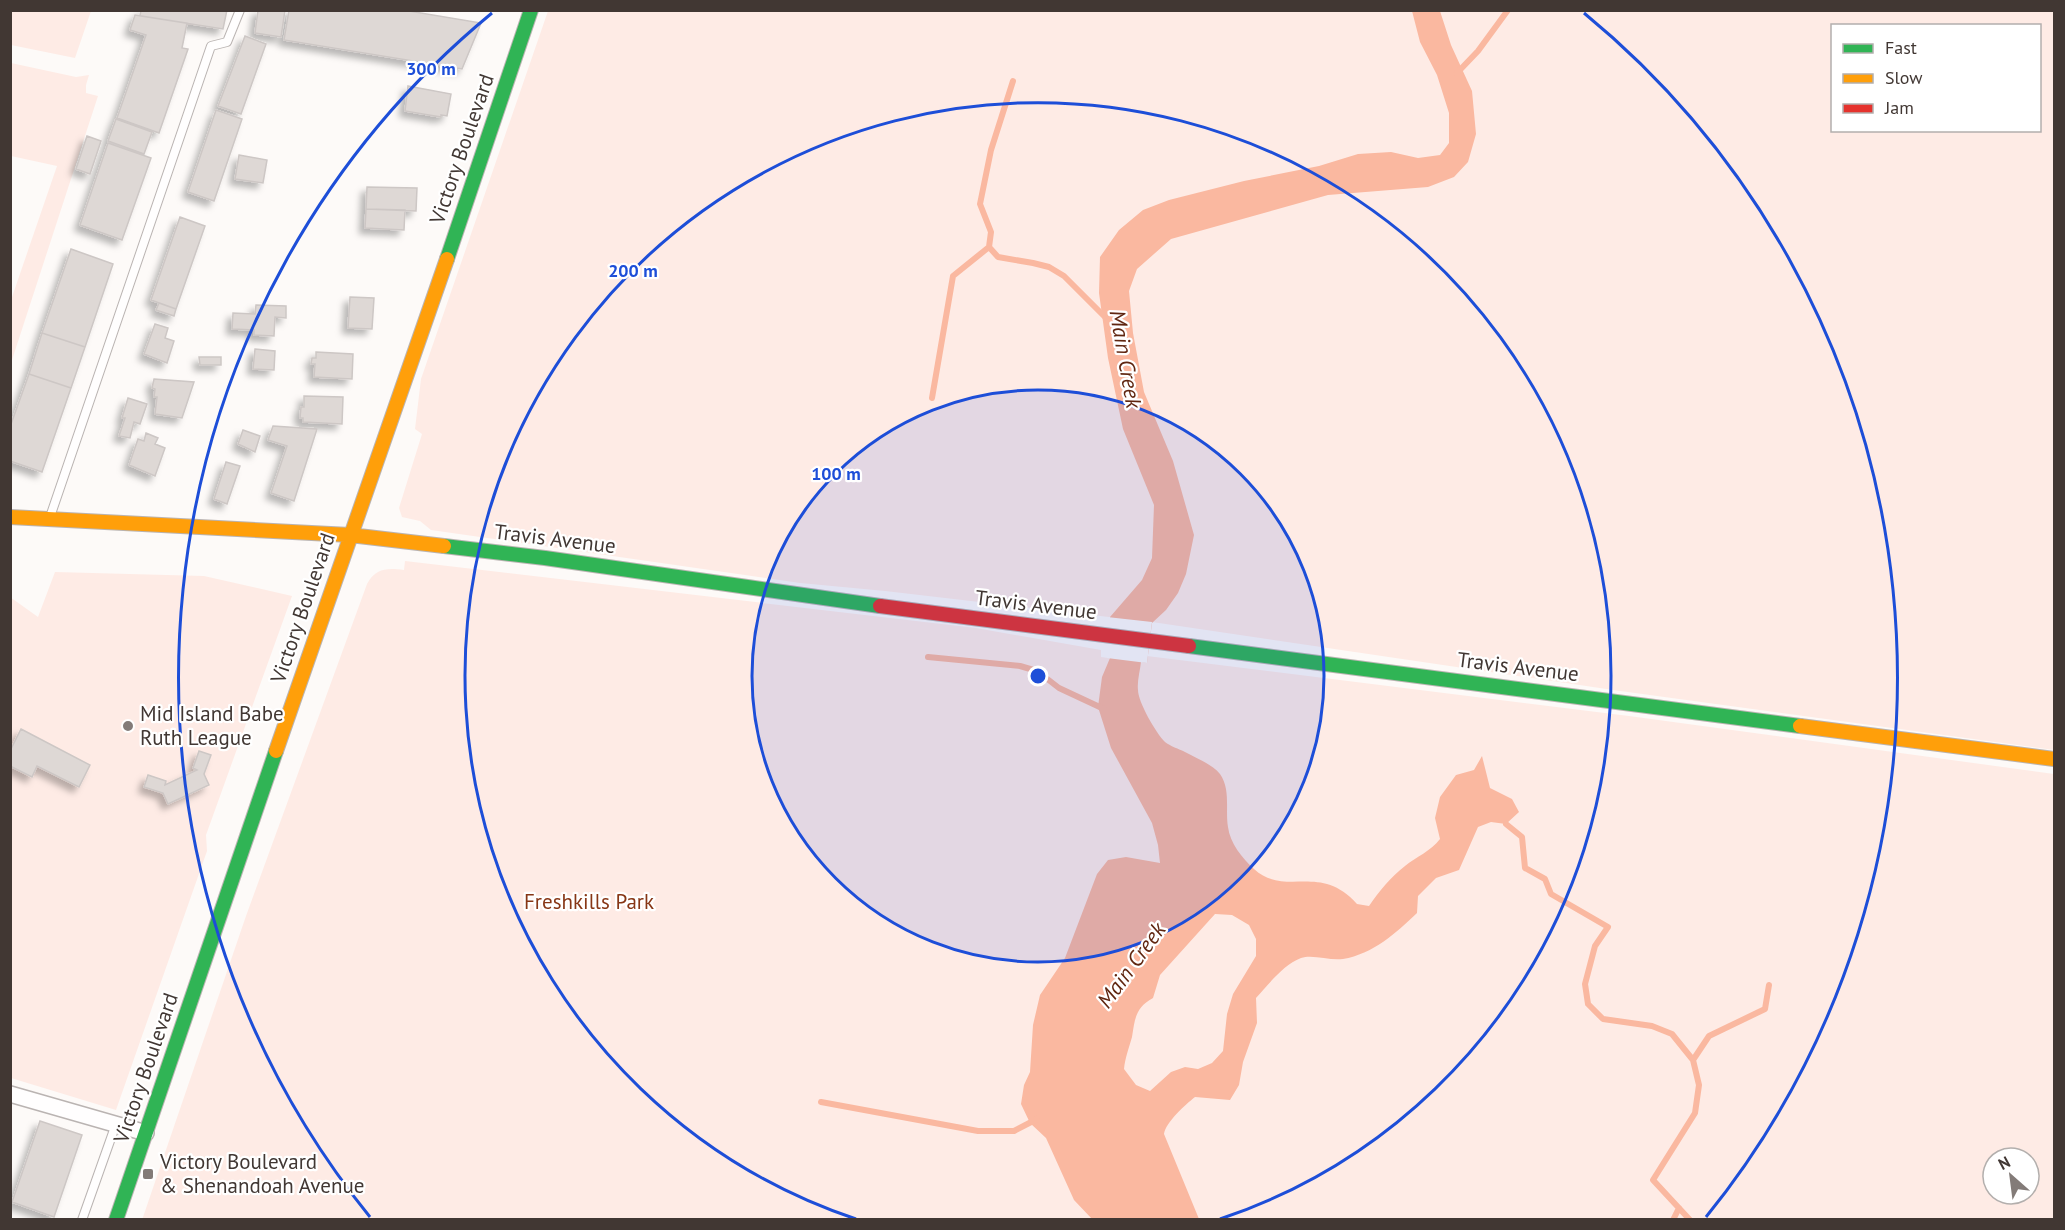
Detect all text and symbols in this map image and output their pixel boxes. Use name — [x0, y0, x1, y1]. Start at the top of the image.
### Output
legend — [1831, 24, 2041, 132]
text: Fast — [1885, 36, 1917, 59]
text: 300 m — [406, 57, 456, 80]
text: Slow — [1885, 66, 1923, 89]
street label: Victory Boulevard — [423, 70, 500, 228]
text: Jam — [1884, 96, 1914, 119]
text: 200 m — [608, 259, 658, 282]
water label: Main Creek — [1104, 308, 1149, 411]
text: 100 m — [811, 462, 861, 485]
street label: Travis Avenue — [493, 518, 617, 559]
street label: Victory Boulevard — [264, 529, 341, 687]
street label: Travis Avenue — [974, 584, 1098, 625]
street label: Travis Avenue — [1456, 646, 1580, 687]
centre of rings — [1028, 666, 1048, 686]
place label: Mid Island Babe Ruth League — [140, 700, 284, 751]
marker: Mid Island Babe Ruth League — [121, 719, 135, 733]
park label: Freshkills Park — [524, 888, 654, 915]
water label: Main Creek — [1091, 916, 1172, 1013]
street label: Victory Boulevard — [107, 989, 184, 1147]
north arrow — [1981, 1146, 2041, 1206]
place label: Victory Boulevard & Shenandoah Avenue — [159, 1148, 364, 1199]
text: N — [1995, 1151, 2013, 1174]
marker: Victory Boulevard & Shenandoah Avenue — [141, 1167, 155, 1181]

